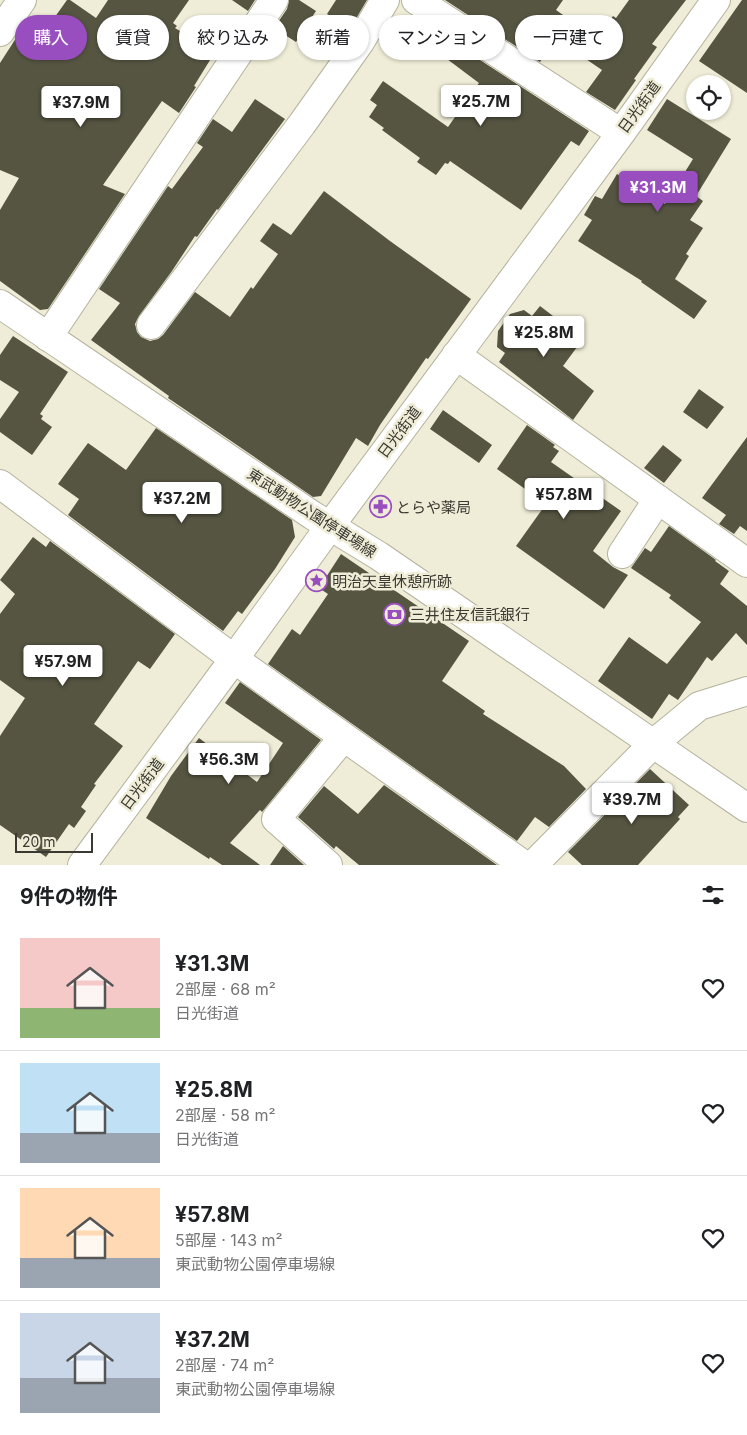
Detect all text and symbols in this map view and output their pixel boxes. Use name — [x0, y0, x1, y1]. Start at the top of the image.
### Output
chip: 購入 — [15, 15, 87, 60]
chip: 賃貸 — [97, 15, 169, 60]
chip: 絞り込み — [179, 15, 287, 60]
chip: 新着 — [297, 15, 369, 60]
chip: マンション — [379, 15, 505, 60]
chip: 一戸建て — [515, 15, 623, 60]
map controls — [686, 75, 731, 120]
button: locate — [686, 75, 731, 120]
street label: 日光街道 — [614, 77, 664, 137]
pin: ¥25.7M — [440, 84, 522, 127]
pin: ¥37.9M — [40, 86, 122, 128]
text: ¥25.7M — [452, 91, 510, 111]
text: ¥37.9M — [52, 92, 110, 112]
pin: ¥31.3M — [617, 170, 699, 213]
text: ¥31.3M — [630, 177, 686, 197]
pin: ¥25.8M — [503, 316, 585, 358]
text: ¥25.8M — [514, 322, 574, 342]
street label: 日光街道 — [373, 402, 425, 462]
street label: 東武動物公園停車場線 — [244, 464, 380, 562]
pin: ¥57.8M — [523, 478, 605, 520]
pin: ¥37.2M — [141, 482, 223, 524]
text: ¥57.8M — [536, 484, 592, 504]
text: ¥37.2M — [153, 488, 211, 508]
pharmacy icon: とらや薬局 — [368, 495, 392, 519]
place label: とらや薬局 — [396, 498, 471, 517]
place icon: 明治天皇休憩所跡 — [304, 569, 328, 593]
place label: 明治天皇休憩所跡 — [332, 572, 452, 591]
bank icon: 三井住友信託銀行 — [382, 602, 406, 626]
place label: 三井住友信託銀行 — [410, 605, 530, 624]
pin: ¥57.9M — [22, 644, 104, 687]
text: ¥57.9M — [34, 651, 92, 671]
pin: ¥56.3M — [188, 742, 270, 785]
text: ¥56.3M — [199, 749, 259, 769]
street label: 日光街道 — [116, 754, 168, 814]
pin: ¥39.7M — [591, 782, 673, 825]
text: ¥39.7M — [603, 789, 661, 809]
scale bar — [15, 830, 92, 853]
text: 20 m — [22, 833, 56, 850]
icon: filters — [699, 881, 727, 909]
text: 9件の物件 — [20, 884, 118, 909]
text: ¥31.3M — [175, 951, 249, 976]
icon: home — [60, 958, 120, 1018]
icon: heart — [699, 974, 727, 1002]
text: 2部屋 · 68 m² — [175, 979, 276, 999]
text: 日光街道 — [175, 1003, 239, 1023]
text: ¥25.8M — [175, 1077, 253, 1102]
icon: home — [60, 1083, 120, 1143]
icon: heart — [699, 1099, 727, 1127]
text: 2部屋 · 58 m² — [175, 1105, 276, 1125]
text: 日光街道 — [175, 1129, 239, 1149]
text: ¥57.8M — [175, 1202, 250, 1227]
icon: home — [60, 1208, 120, 1268]
icon: heart — [699, 1224, 727, 1252]
text: 5部屋 · 143 m² — [175, 1230, 283, 1250]
text: 東武動物公園停車場線 — [175, 1254, 335, 1274]
text: ¥37.2M — [175, 1327, 250, 1352]
icon: home — [60, 1333, 120, 1393]
icon: heart — [699, 1349, 727, 1377]
text: 2部屋 · 74 m² — [175, 1355, 274, 1375]
text: 東武動物公園停車場線 — [175, 1379, 335, 1399]

